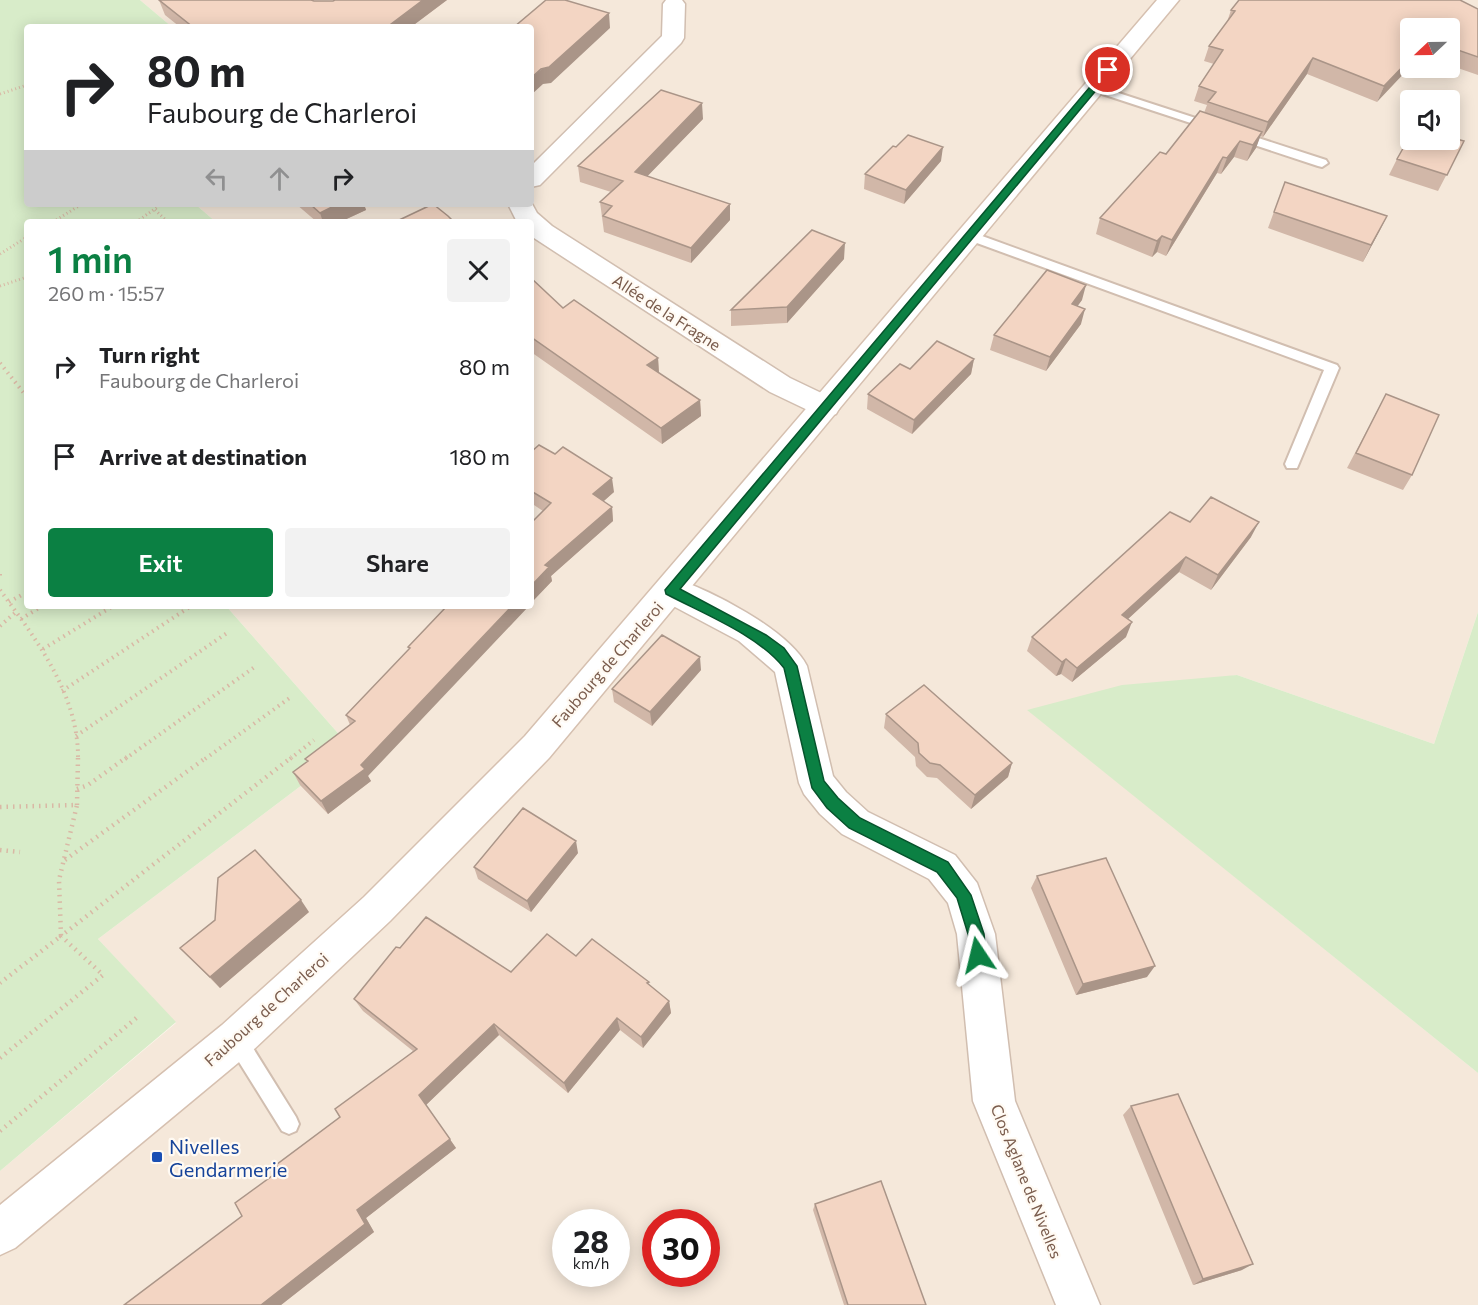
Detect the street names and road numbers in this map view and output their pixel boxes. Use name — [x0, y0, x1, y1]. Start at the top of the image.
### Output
street label: Allée de la Fragne — [609, 270, 725, 354]
street label: Faubourg de Charleroi — [547, 597, 667, 731]
street label: Faubourg de Charleroi — [200, 948, 332, 1070]
street label: Clos Aglane de Nivelles — [987, 1101, 1067, 1261]

